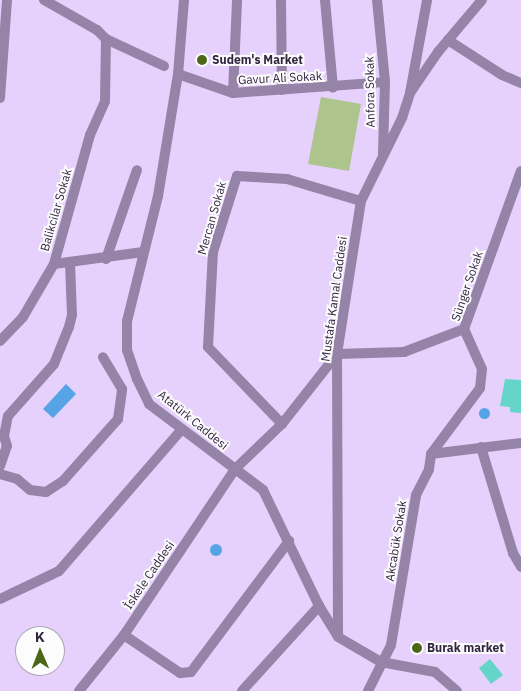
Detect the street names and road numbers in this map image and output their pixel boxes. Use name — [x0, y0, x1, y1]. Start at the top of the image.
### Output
street label: Anfora Sokak — [362, 56, 378, 128]
street label: Gavur Ali Sokak — [238, 69, 322, 87]
street label: Balikcilar Sokak — [37, 167, 75, 253]
street label: Mercan Sokak — [195, 180, 229, 256]
street label: Mustafa Kamal Caddesi — [318, 236, 350, 362]
street label: Sünger Sokak — [448, 249, 486, 323]
street label: Atatürk Caddesi — [155, 387, 231, 453]
street label: Akcabük Sokak — [382, 499, 410, 583]
street label: İskele Caddesi — [121, 538, 177, 612]

